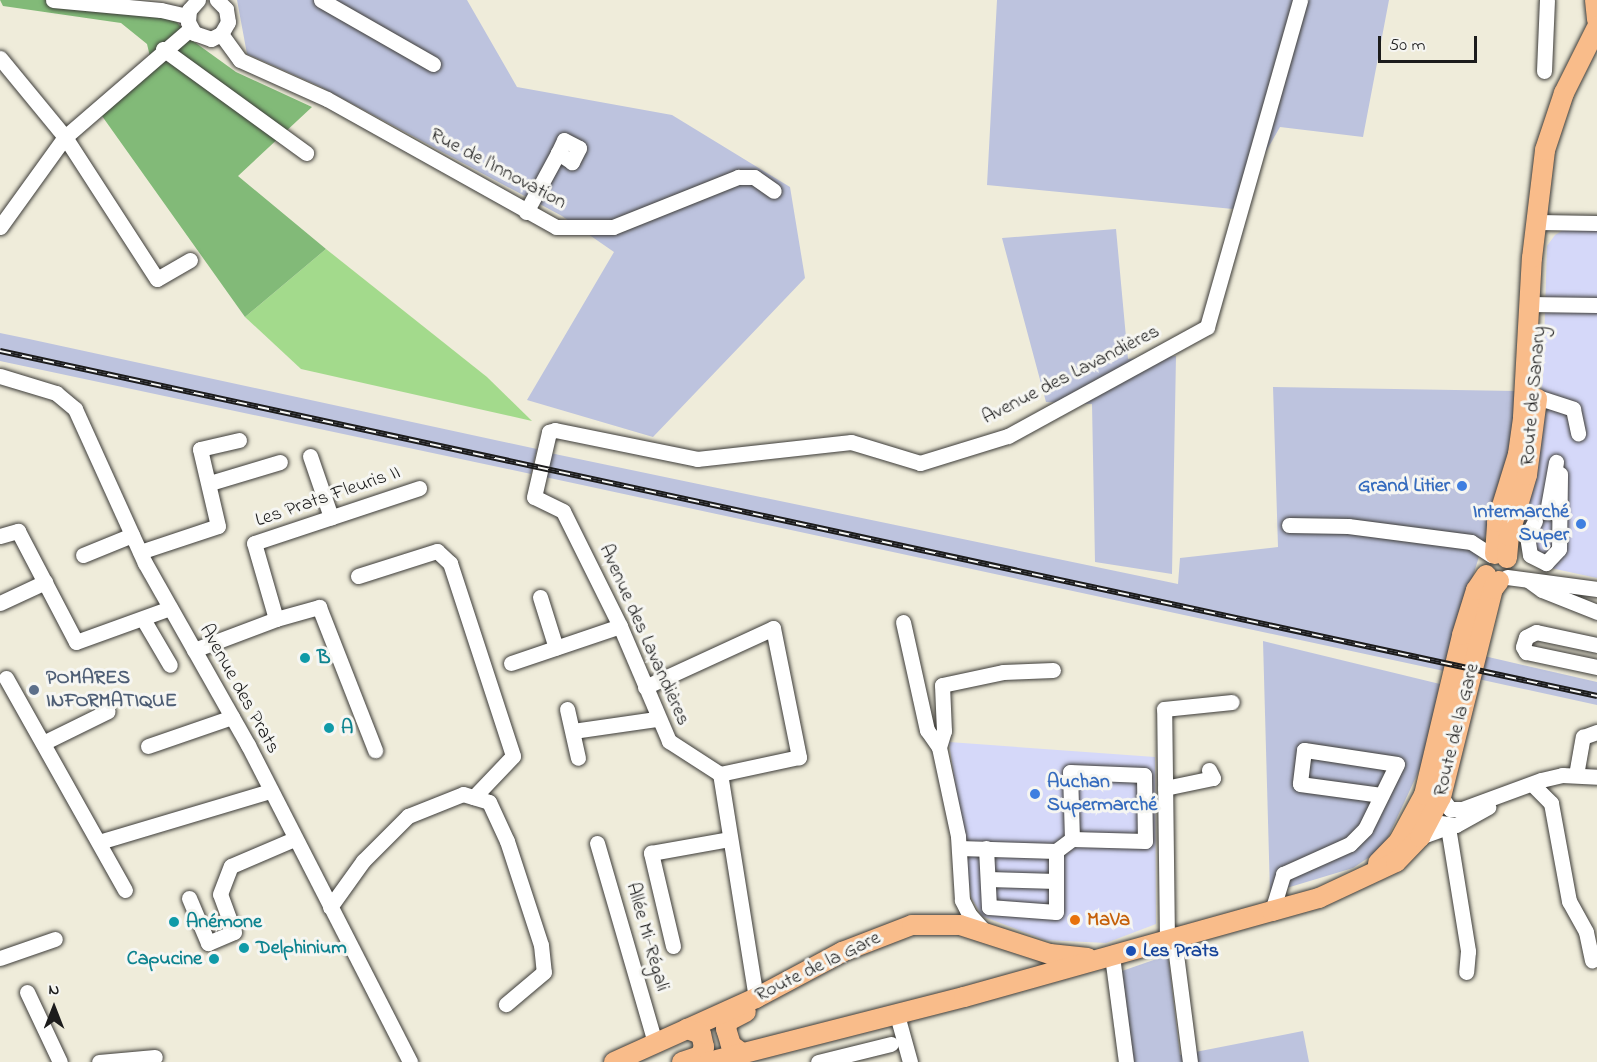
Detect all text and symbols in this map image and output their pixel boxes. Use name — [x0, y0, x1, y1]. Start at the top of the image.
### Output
scale bar — [1381, 24, 1480, 62]
text: 50 m — [1389, 33, 1426, 59]
street label: Rue de l'Innovation — [426, 123, 570, 215]
street label: Avenue des Lavandières — [978, 320, 1164, 430]
street label: Route de Sanary — [1516, 325, 1552, 467]
street label: Les Prats Fleuris II — [252, 461, 404, 533]
place label: Grand Litier — [1358, 474, 1450, 498]
marker: Grand Litier — [1455, 479, 1469, 493]
place label: Intermarché Super — [1473, 500, 1569, 547]
marker: Intermarché Super — [1574, 517, 1588, 531]
street label: Avenue des Lavandières — [593, 541, 695, 729]
street label: Avenue des Prats — [193, 620, 285, 758]
place label: B — [317, 646, 330, 670]
marker: B — [298, 651, 312, 665]
street label: Route de la Gare — [1429, 661, 1485, 799]
place label: POMARES INFORMATIQUE — [46, 666, 177, 713]
marker: POMARES INFORMATIQUE — [27, 683, 41, 697]
place label: A — [341, 716, 353, 740]
marker: A — [322, 721, 336, 735]
place label: Auchan Supermarché — [1047, 771, 1157, 818]
marker: Auchan Supermarché — [1028, 787, 1042, 801]
street label: Allée Mi-Régali — [620, 880, 674, 994]
place label: MaVa — [1087, 908, 1130, 932]
place label: Anémone — [186, 910, 262, 934]
marker: MaVa — [1068, 913, 1082, 927]
marker: Anémone — [167, 915, 181, 929]
street label: Route de la Gare — [751, 926, 885, 1008]
place label: Delphinium — [256, 936, 347, 960]
place label: Les Prats — [1143, 939, 1219, 963]
marker: Delphinium — [237, 941, 251, 955]
marker: Les Prats — [1124, 944, 1138, 958]
place label: Capucine — [127, 947, 202, 971]
marker: Capucine — [207, 952, 221, 966]
north arrow — [24, 978, 84, 1038]
text: N — [49, 978, 59, 1002]

